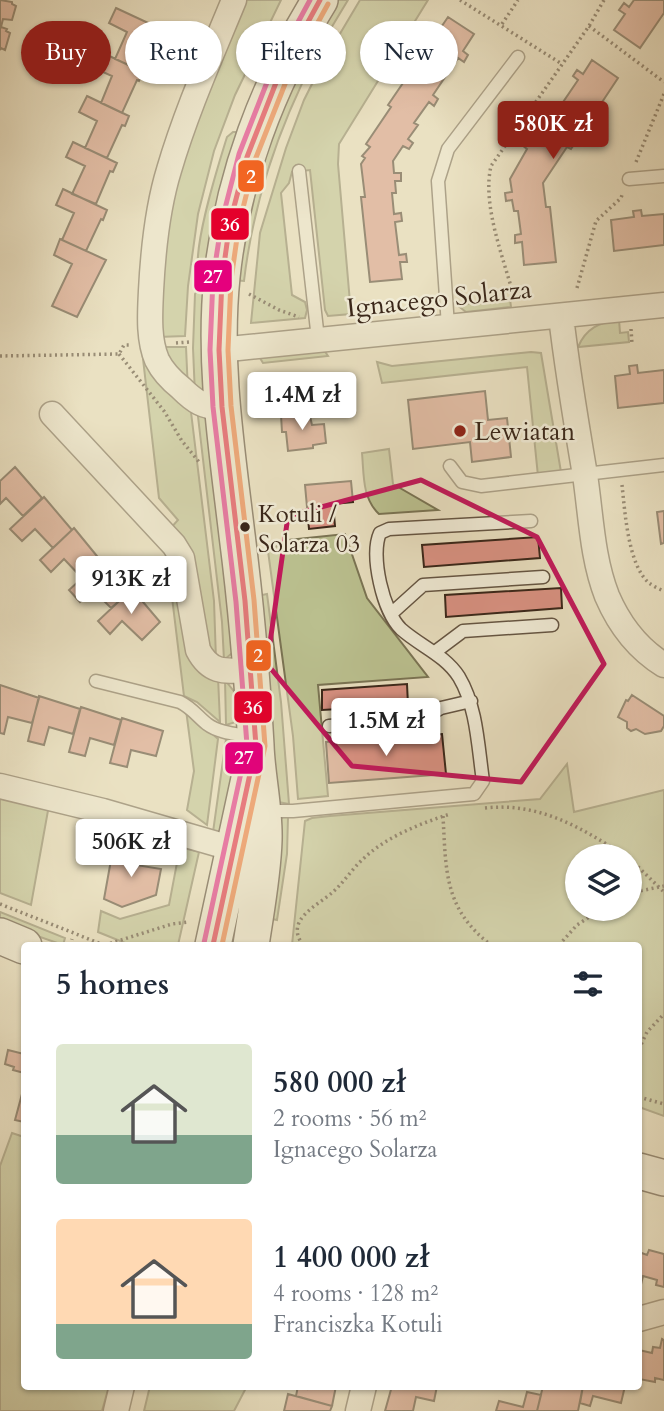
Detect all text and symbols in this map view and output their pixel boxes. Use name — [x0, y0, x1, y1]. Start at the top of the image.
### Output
chip: Buy — [21, 21, 111, 84]
chip: Rent — [125, 21, 222, 84]
chip: Filters — [236, 21, 346, 84]
chip: New — [360, 21, 458, 84]
pin: 580K zł — [488, 102, 618, 161]
text: 580K zł — [514, 108, 592, 139]
line badge: 2 — [237, 159, 265, 193]
text: 2 — [246, 164, 256, 190]
line badge: 36 — [210, 207, 250, 241]
text: 36 — [220, 212, 240, 238]
line badge: 27 — [193, 259, 233, 293]
text: 27 — [203, 264, 223, 290]
street label: Ignacego Solarza — [345, 271, 533, 326]
pin: 1.4M zł — [237, 372, 367, 432]
text: 1.4M zł — [263, 379, 341, 410]
place label: Lewiatan — [474, 414, 575, 449]
marker: Lewiatan — [452, 423, 468, 439]
place label: Kotuli / Solarza 03 — [258, 498, 360, 561]
marker: Kotuli / Solarza 03 — [238, 520, 252, 534]
pin: 913K zł — [66, 556, 196, 616]
text: 913K zł — [92, 563, 170, 594]
line badge: 2 — [245, 639, 272, 672]
text: 2 — [253, 643, 263, 669]
line badge: 36 — [233, 690, 273, 724]
text: 36 — [243, 695, 263, 721]
pin: 1.5M zł — [321, 698, 451, 758]
text: 1.5M zł — [347, 705, 425, 736]
line badge: 27 — [224, 741, 264, 775]
text: 27 — [234, 745, 254, 771]
pin: 506K zł — [66, 820, 196, 879]
text: 506K zł — [92, 826, 170, 857]
map controls — [565, 844, 642, 921]
button: layers — [565, 844, 642, 921]
text: 5 homes — [56, 964, 169, 1005]
icon: filters — [569, 965, 607, 1003]
text: 580 000 zł — [273, 1062, 406, 1103]
icon: home — [112, 1072, 196, 1156]
text: 2 rooms · 56 m² — [273, 1103, 426, 1134]
text: Ignacego Solarza — [273, 1134, 438, 1165]
text: 1 400 000 zł — [273, 1237, 429, 1278]
icon: home — [112, 1247, 196, 1331]
text: 4 rooms · 128 m² — [273, 1278, 438, 1309]
text: Franciszka Kotuli — [273, 1309, 443, 1340]

